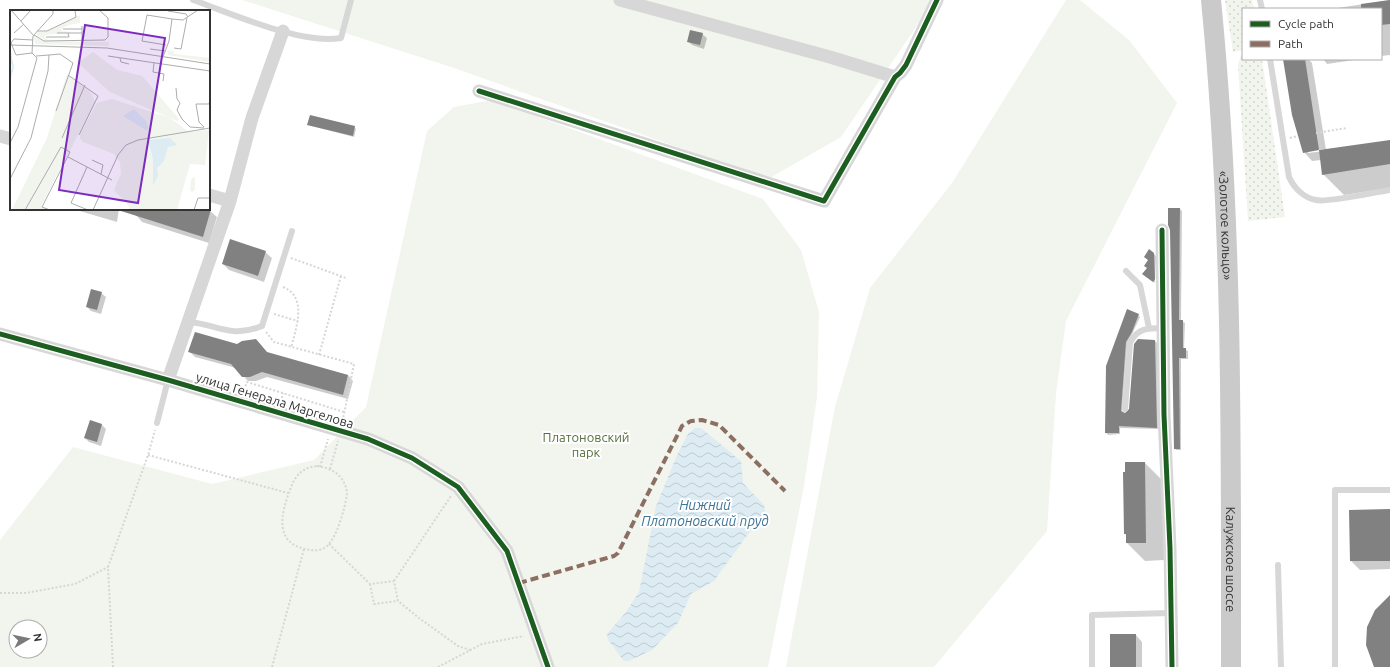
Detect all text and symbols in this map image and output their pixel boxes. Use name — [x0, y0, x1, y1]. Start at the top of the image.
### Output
legend — [1242, 8, 1382, 60]
inset map — [10, 10, 210, 210]
text: Cycle path — [1278, 17, 1334, 30]
text: Path — [1278, 37, 1303, 50]
street label: «Золотое кольцо» — [1217, 170, 1235, 280]
street label: улица Генерала Маргелова — [194, 369, 356, 431]
park label: Платоновский парк — [542, 430, 630, 459]
water label: Нижний Платоновский пруд — [641, 497, 769, 529]
street label: Калужское шоссе — [1224, 507, 1238, 612]
north arrow — [8, 619, 48, 659]
text: N — [31, 632, 44, 642]

